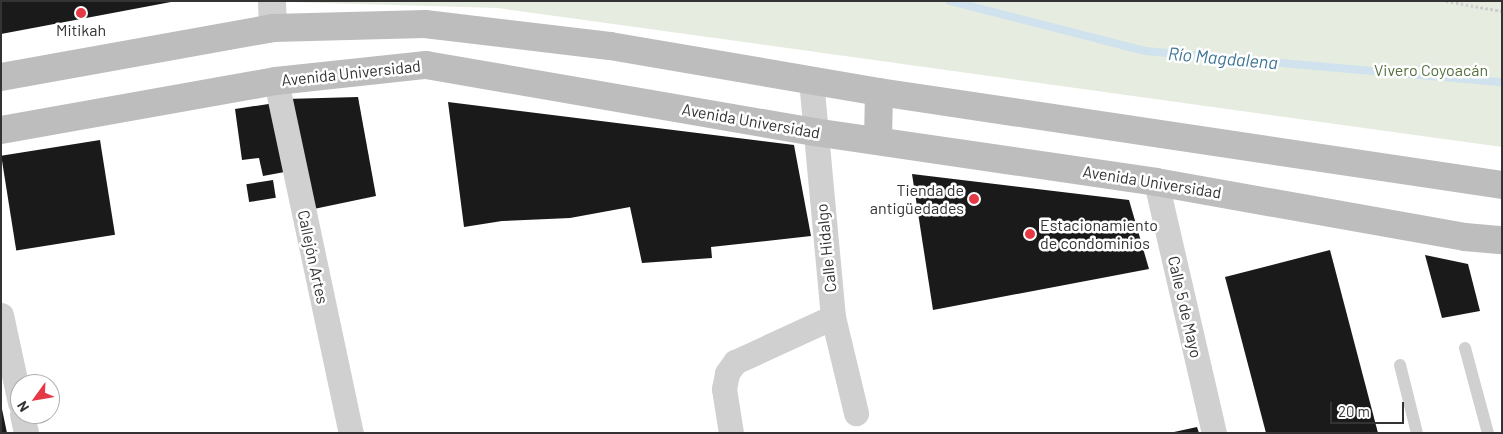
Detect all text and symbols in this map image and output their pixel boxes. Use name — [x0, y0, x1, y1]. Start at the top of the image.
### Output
marker: Mitikah — [75, 7, 87, 19]
place label: Mitikah — [56, 20, 106, 40]
water label: Río Magdalena — [1167, 42, 1279, 74]
street label: Avenida Universidad — [280, 56, 422, 90]
park label: Vivero Coyoacán — [1374, 60, 1488, 80]
street label: Avenida Universidad — [680, 99, 822, 143]
street label: Avenida Universidad — [1081, 162, 1223, 202]
place label: Tienda de antigüedades — [870, 180, 964, 218]
marker: Tienda de antigüedades — [968, 193, 980, 205]
street label: Calle Hidalgo — [812, 203, 840, 293]
street label: Callejón Artes — [294, 208, 332, 306]
place label: Estacionamiento de condominios — [1040, 215, 1158, 253]
marker: Estacionamiento de condominios — [1024, 228, 1036, 240]
street label: Calle 5 de Mayo — [1164, 254, 1206, 360]
north arrow — [10, 374, 60, 424]
scale bar — [1333, 392, 1407, 424]
text: N — [13, 398, 32, 415]
text: 20 m — [1338, 402, 1370, 420]

